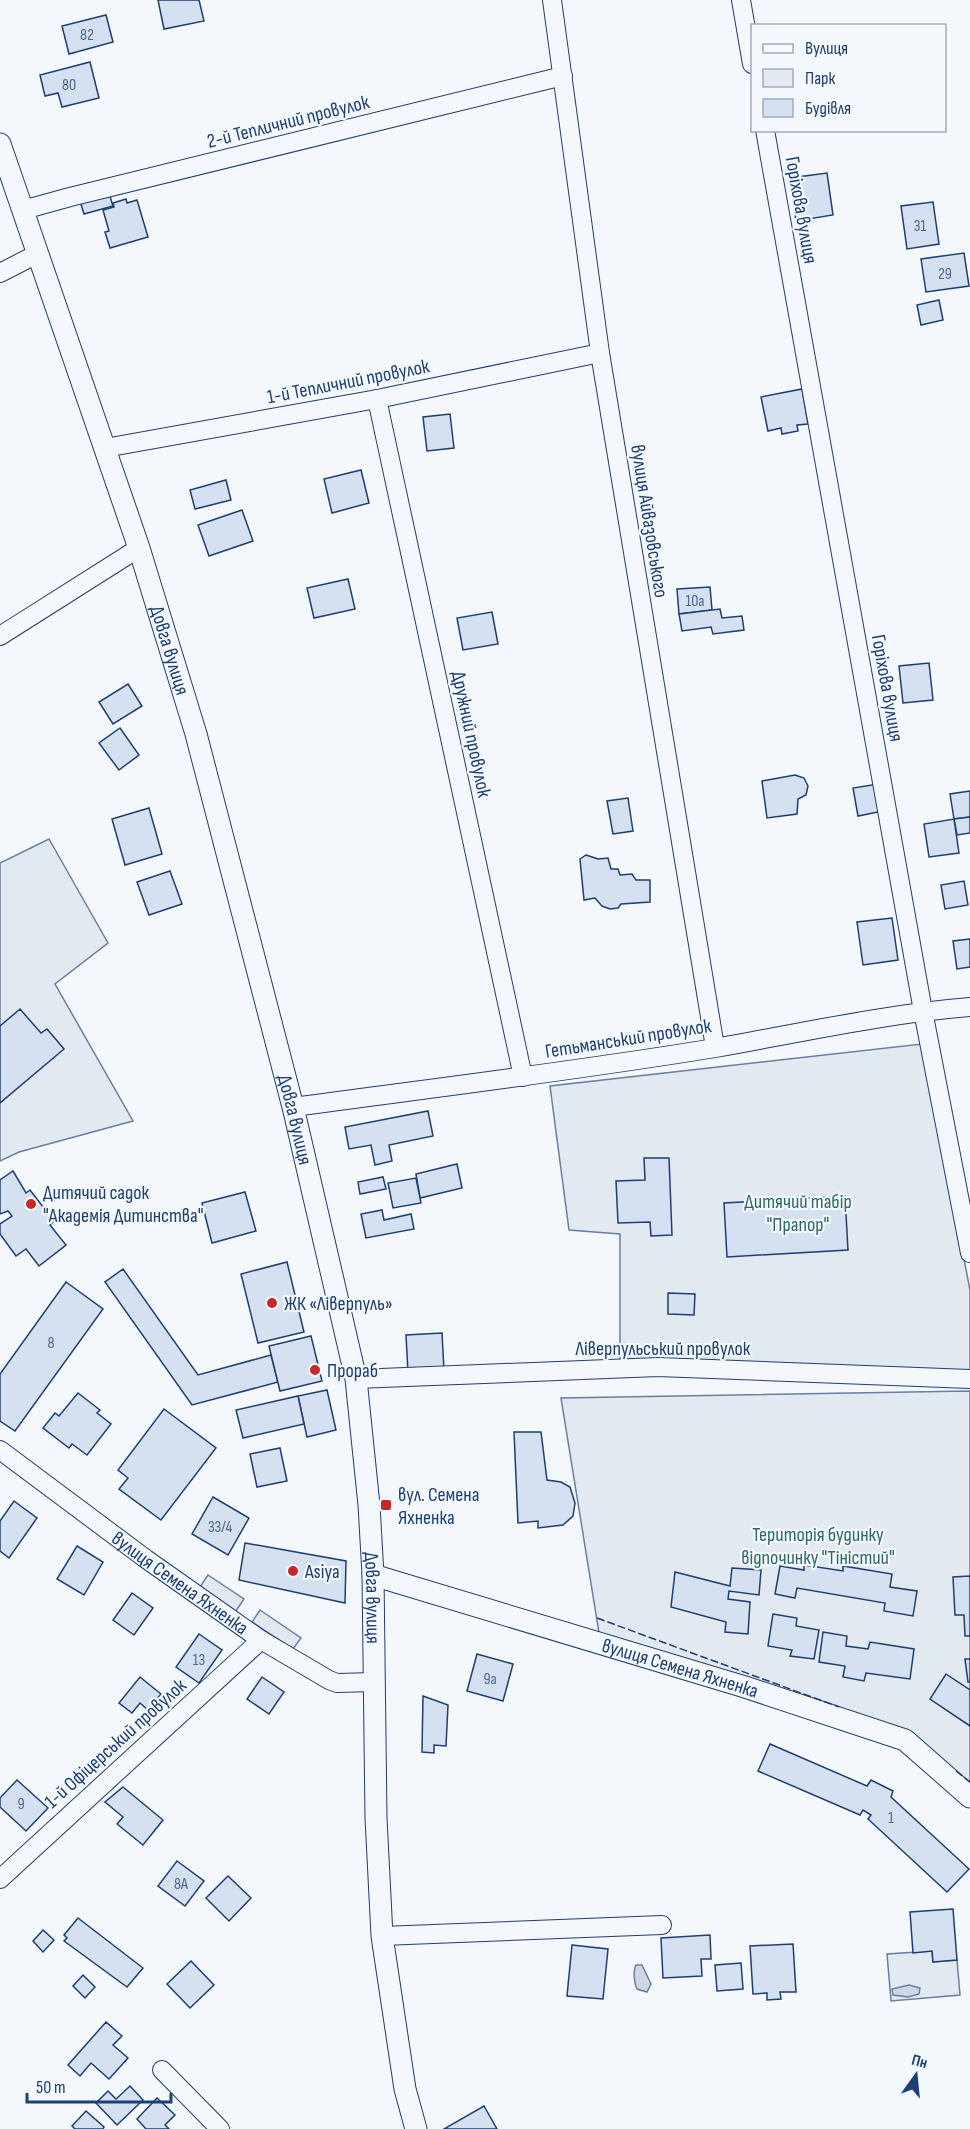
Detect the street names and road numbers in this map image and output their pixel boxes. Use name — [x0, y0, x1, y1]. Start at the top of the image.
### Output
street label: 2-й Тепличний провулок — [205, 90, 372, 154]
street label: Горіхова вулиця — [780, 155, 822, 266]
street label: 1-й Тепличний провулок — [265, 354, 432, 409]
street label: вулиця Айвазовського — [625, 443, 673, 599]
street label: Довга вулиця — [144, 603, 194, 698]
street label: Горіхова вулиця — [866, 633, 908, 744]
street label: Дружний провулок — [446, 669, 496, 800]
street label: Гетьманський провулок — [543, 1014, 713, 1064]
street label: Довга вулиця — [272, 1072, 317, 1167]
street label: Ліверпульський провулок — [575, 1337, 751, 1361]
street label: вулиця Семена Яхненка — [107, 1527, 253, 1640]
street label: Довга вулиця — [359, 1551, 385, 1644]
street label: вулиця Семена Яхненка — [599, 1634, 761, 1704]
street label: 1-й Офіцерський провулок — [40, 1674, 192, 1814]

